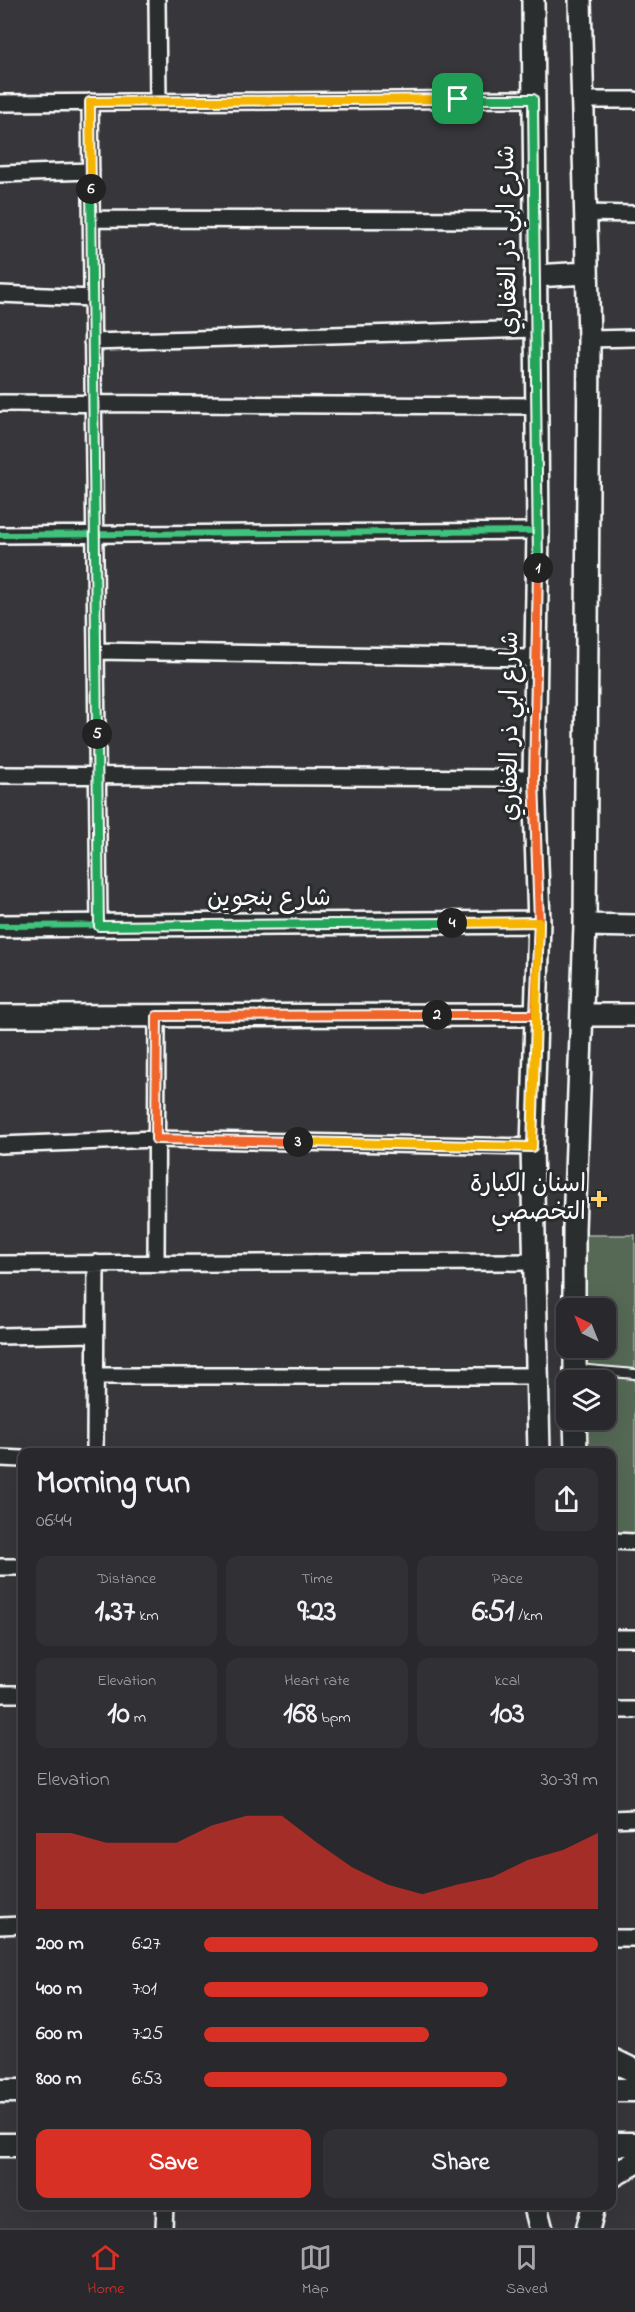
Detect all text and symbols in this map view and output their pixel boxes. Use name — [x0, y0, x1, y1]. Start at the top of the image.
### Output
pin — [432, 73, 483, 124]
icon: arrive — [441, 82, 474, 115]
street label: شارع ابي ذر الغفاري — [490, 145, 529, 335]
pin: 6 — [76, 174, 106, 204]
text: 6 — [87, 177, 95, 201]
pin: 1 — [523, 553, 553, 583]
text: 1 — [535, 556, 541, 580]
street label: شارع ابي ذر الغفاري — [494, 631, 530, 821]
pin: 5 — [82, 719, 112, 749]
text: 5 — [92, 722, 102, 746]
street label: شارع بنجوين — [207, 882, 331, 917]
pin: 4 — [437, 908, 467, 938]
text: 4 — [449, 911, 455, 935]
pin: 2 — [422, 1000, 452, 1030]
text: 2 — [433, 1003, 441, 1027]
pin: 3 — [283, 1127, 313, 1157]
text: 3 — [295, 1130, 301, 1154]
place label: اسنان الكيارة التخصصي — [470, 1168, 586, 1232]
marker: اسنان الكيارة التخصصي — [590, 1190, 608, 1208]
north arrow — [556, 1298, 616, 1358]
map controls — [556, 1298, 616, 1430]
button: layers — [556, 1370, 616, 1430]
text: Morning run — [36, 1460, 190, 1508]
button: share — [535, 1468, 598, 1531]
text: 06:44 — [36, 1507, 72, 1536]
text: Distance — [97, 1567, 156, 1591]
text: Time — [301, 1567, 333, 1591]
text: Pace — [492, 1567, 523, 1591]
text: 1.37 — [95, 1591, 135, 1635]
text: 9:23 — [298, 1591, 336, 1635]
text: 6:51 — [472, 1591, 514, 1635]
text: km — [135, 1604, 159, 1628]
text: /km — [514, 1604, 543, 1628]
text: Elevation — [97, 1669, 156, 1693]
text: Heart rate — [284, 1669, 350, 1693]
text: kcal — [495, 1669, 520, 1693]
text: 10 — [107, 1693, 130, 1737]
text: 168 — [283, 1693, 317, 1737]
text: 103 — [490, 1693, 525, 1737]
text: m — [130, 1706, 146, 1730]
text: bpm — [317, 1706, 351, 1730]
text: Elevation — [36, 1766, 110, 1795]
text: 30–39 m — [541, 1766, 598, 1795]
text: 200 m — [36, 1930, 84, 1959]
text: 6:27 — [132, 1930, 161, 1959]
text: 400 m — [36, 1975, 82, 2004]
text: 7:01 — [132, 1975, 157, 2004]
text: 600 m — [36, 2020, 83, 2049]
text: 7:25 — [132, 2020, 163, 2049]
text: 800 m — [36, 2065, 81, 2094]
text: 6:53 — [132, 2065, 162, 2094]
button: Save — [36, 2129, 311, 2198]
button: Share — [323, 2129, 598, 2198]
tab: Home — [87, 2241, 124, 2301]
tab: Map — [299, 2241, 332, 2301]
tab: Saved — [506, 2241, 548, 2301]

